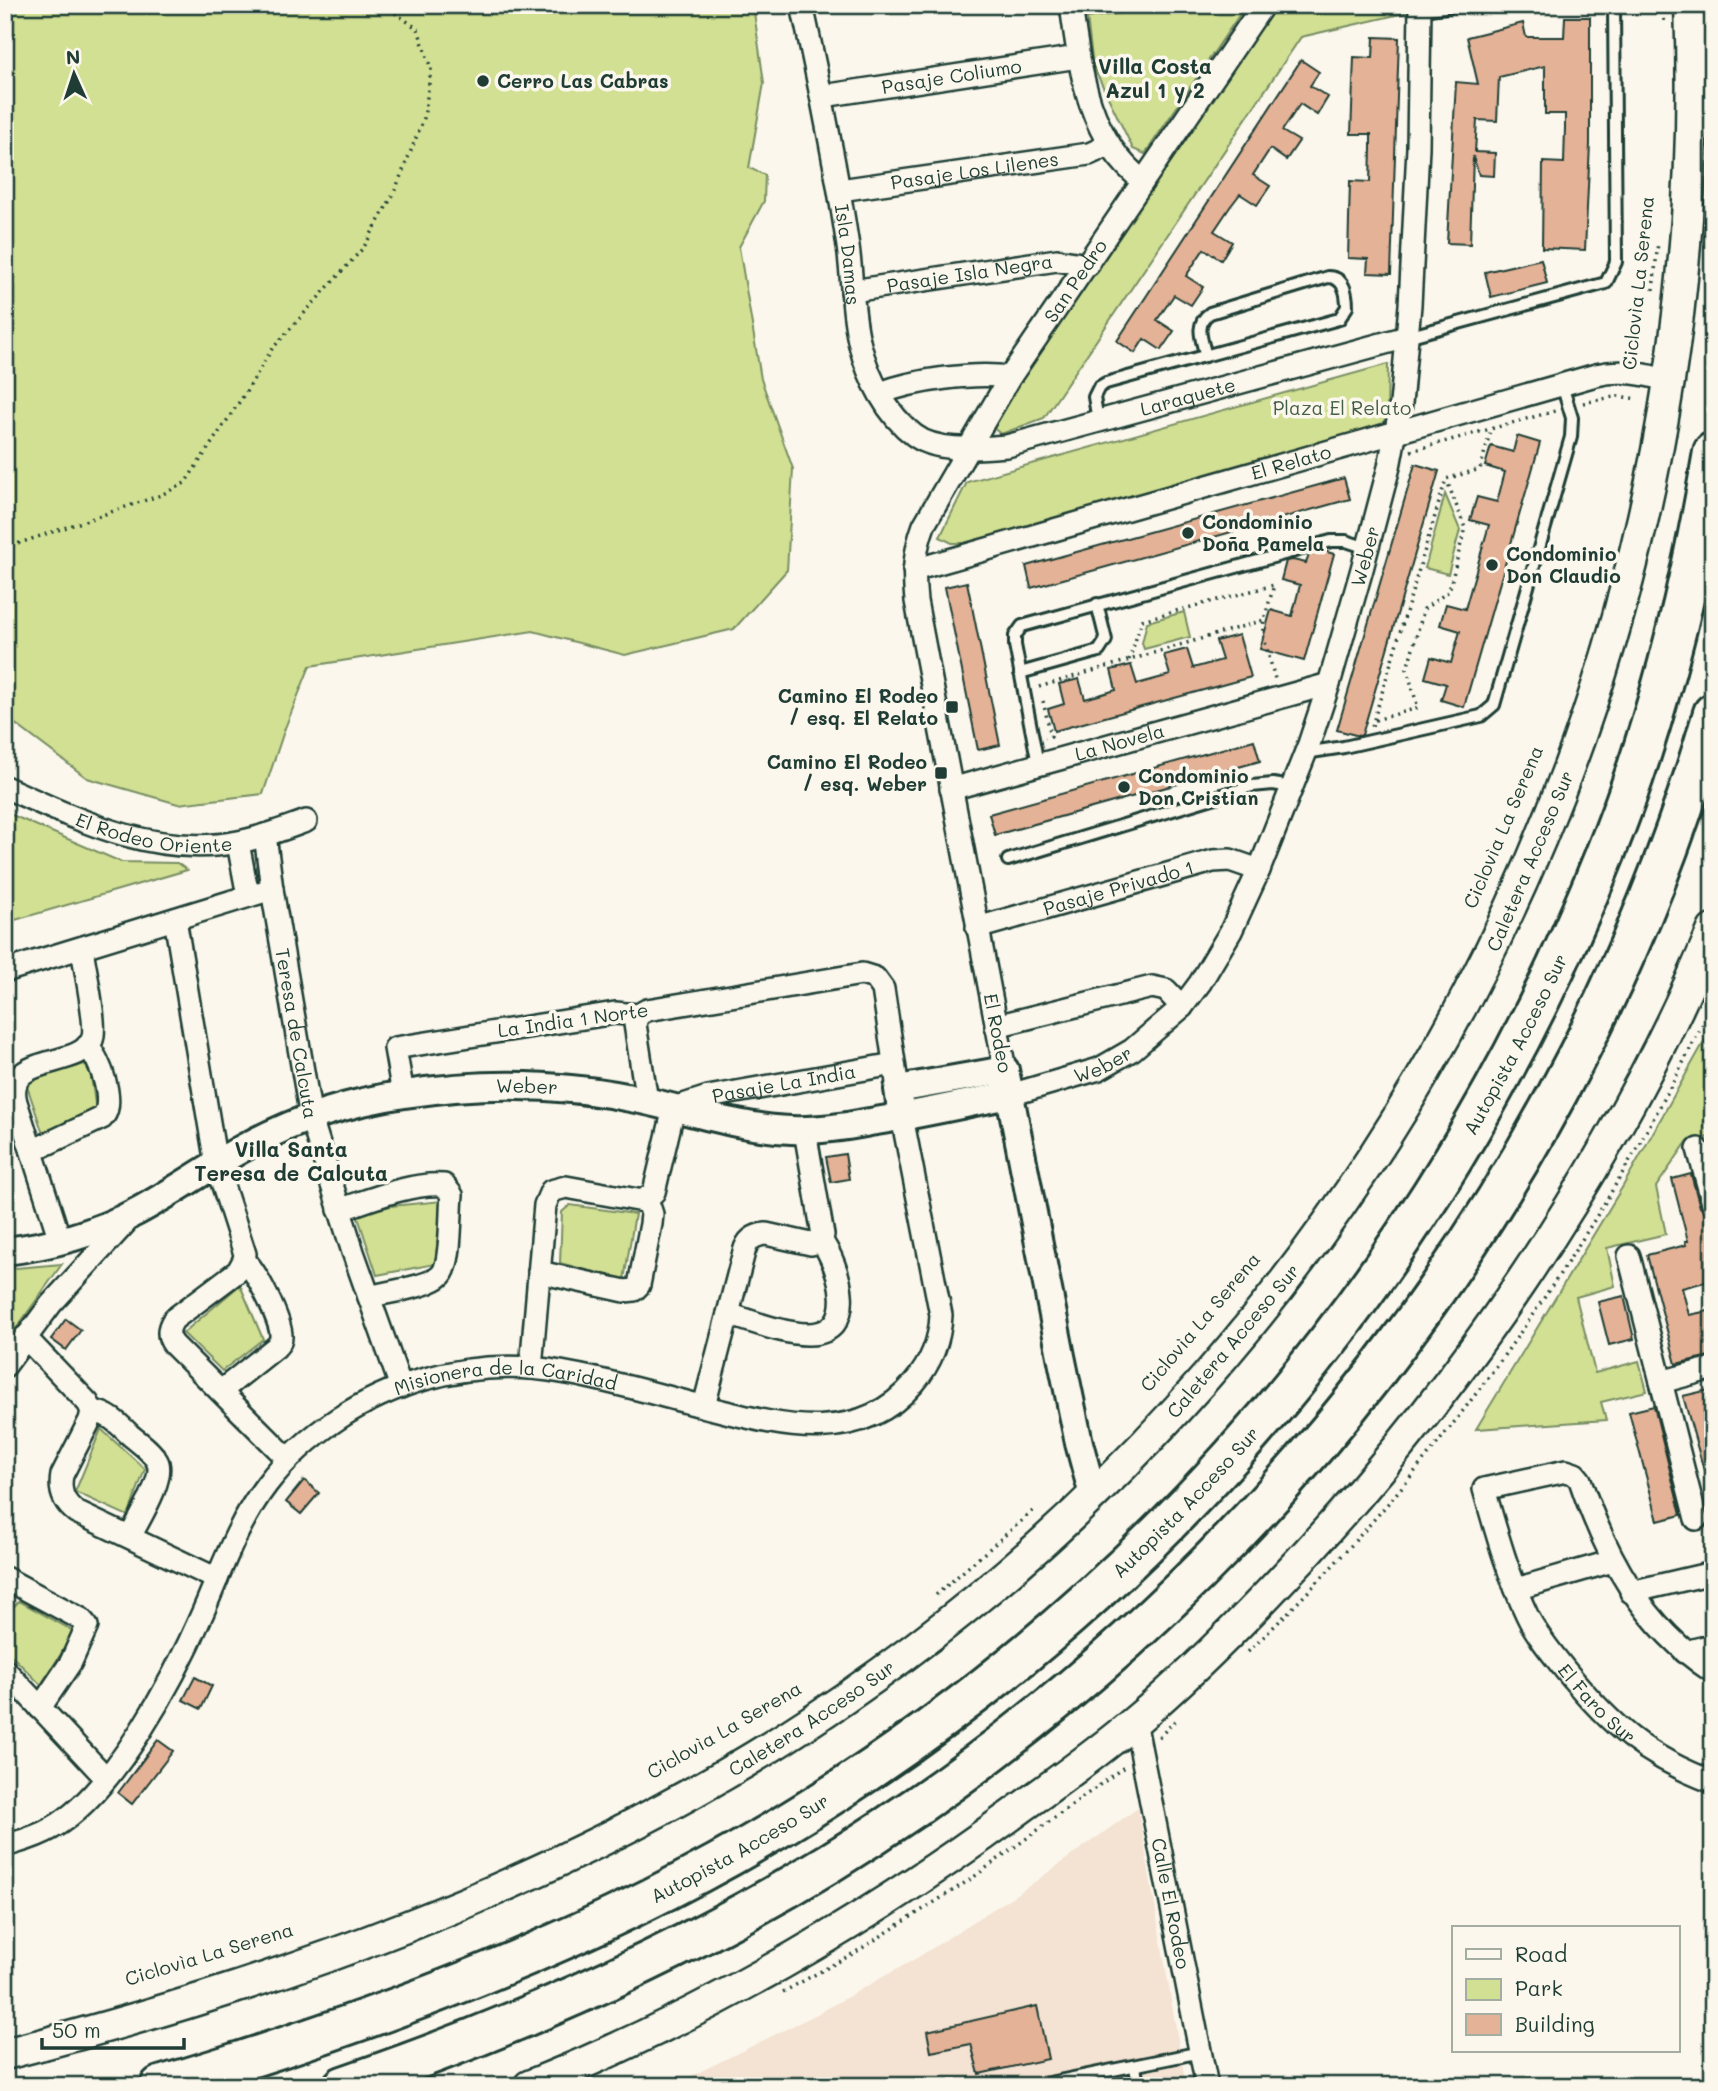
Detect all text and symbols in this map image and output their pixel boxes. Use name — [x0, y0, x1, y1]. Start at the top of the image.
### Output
north arrow — [38, 38, 108, 108]
text: N — [65, 44, 81, 69]
district label: Villa Costa Azul 1 y 2 — [1098, 52, 1212, 104]
street label: Pasaje Coliumo — [880, 53, 1023, 99]
place label: Cerro Las Cabras — [497, 68, 669, 93]
marker: Cerro Las Cabras — [475, 73, 491, 89]
street label: Pasaje Los Lilenes — [889, 146, 1060, 195]
street label: Ciclovìa La Serena — [1616, 195, 1659, 371]
street label: Isla Damas — [829, 202, 866, 306]
street label: San Pedro — [1038, 234, 1112, 327]
street label: Pasaje Isla Negra — [885, 248, 1054, 298]
street label: Laraquete — [1137, 371, 1238, 421]
park label: Plaza El Relato — [1273, 395, 1411, 420]
street label: El Relato — [1248, 438, 1334, 485]
place label: Condominio Doña Pamela — [1202, 509, 1324, 556]
street label: Weber — [1345, 523, 1385, 589]
marker: Condominio Doña Pamela — [1180, 525, 1196, 541]
place label: Condominio Don Claudio — [1506, 541, 1621, 588]
marker: Condominio Don Claudio — [1484, 557, 1500, 573]
place label: Camino El Rodeo / esq. El Relato — [778, 683, 938, 730]
marker: Camino El Rodeo / esq. El Relato — [944, 699, 960, 715]
street label: La Novela — [1072, 717, 1167, 766]
street label: Ciclovìa La Serena — [1457, 742, 1548, 912]
place label: Camino El Rodeo / esq. Weber — [767, 749, 927, 796]
place label: Condominio Don Cristian — [1138, 763, 1258, 810]
marker: Camino El Rodeo / esq. Weber — [933, 765, 949, 781]
street label: Caletera Acceso Sur — [1480, 767, 1579, 955]
marker: Condominio Don Cristian — [1116, 779, 1132, 795]
street label: El Rodeo Oriente — [72, 806, 234, 858]
street label: Pasaje Privado 1 — [1040, 854, 1197, 921]
street label: Teresa de Calcuta — [270, 946, 324, 1121]
street label: Autopista Acceso Sur — [1457, 950, 1572, 1139]
street label: El Rodeo — [979, 991, 1018, 1075]
street label: La India 1 Norte — [496, 997, 650, 1042]
street label: Weber — [1071, 1040, 1136, 1088]
street label: Pasaje La India — [710, 1058, 858, 1108]
street label: Weber — [496, 1073, 559, 1100]
district label: Villa Santa Teresa de Calcuta — [194, 1135, 388, 1186]
street label: Ciclovìa La Serena — [1134, 1247, 1265, 1397]
street label: Caletera Acceso Sur — [1161, 1258, 1305, 1423]
street label: Misionera de la Caridad — [390, 1355, 620, 1400]
street label: Autopista Acceso Sur — [1107, 1421, 1264, 1583]
street label: Caletera Acceso Sur — [724, 1654, 899, 1781]
street label: El Faro Sur — [1553, 1658, 1641, 1749]
street label: Ciclovìa La Serena — [642, 1675, 806, 1784]
street label: Autopista Acceso Sur — [646, 1787, 833, 1908]
street label: Calle El Rodeo — [1146, 1836, 1197, 1971]
street label: Ciclovìa La Serena — [122, 1916, 296, 1991]
legend — [1452, 1926, 1680, 2052]
text: Road — [1515, 1940, 1567, 1967]
text: Park — [1515, 1974, 1563, 2001]
scale bar — [42, 2007, 184, 2051]
text: Building — [1515, 2010, 1595, 2037]
text: 50 m — [52, 2016, 101, 2043]

